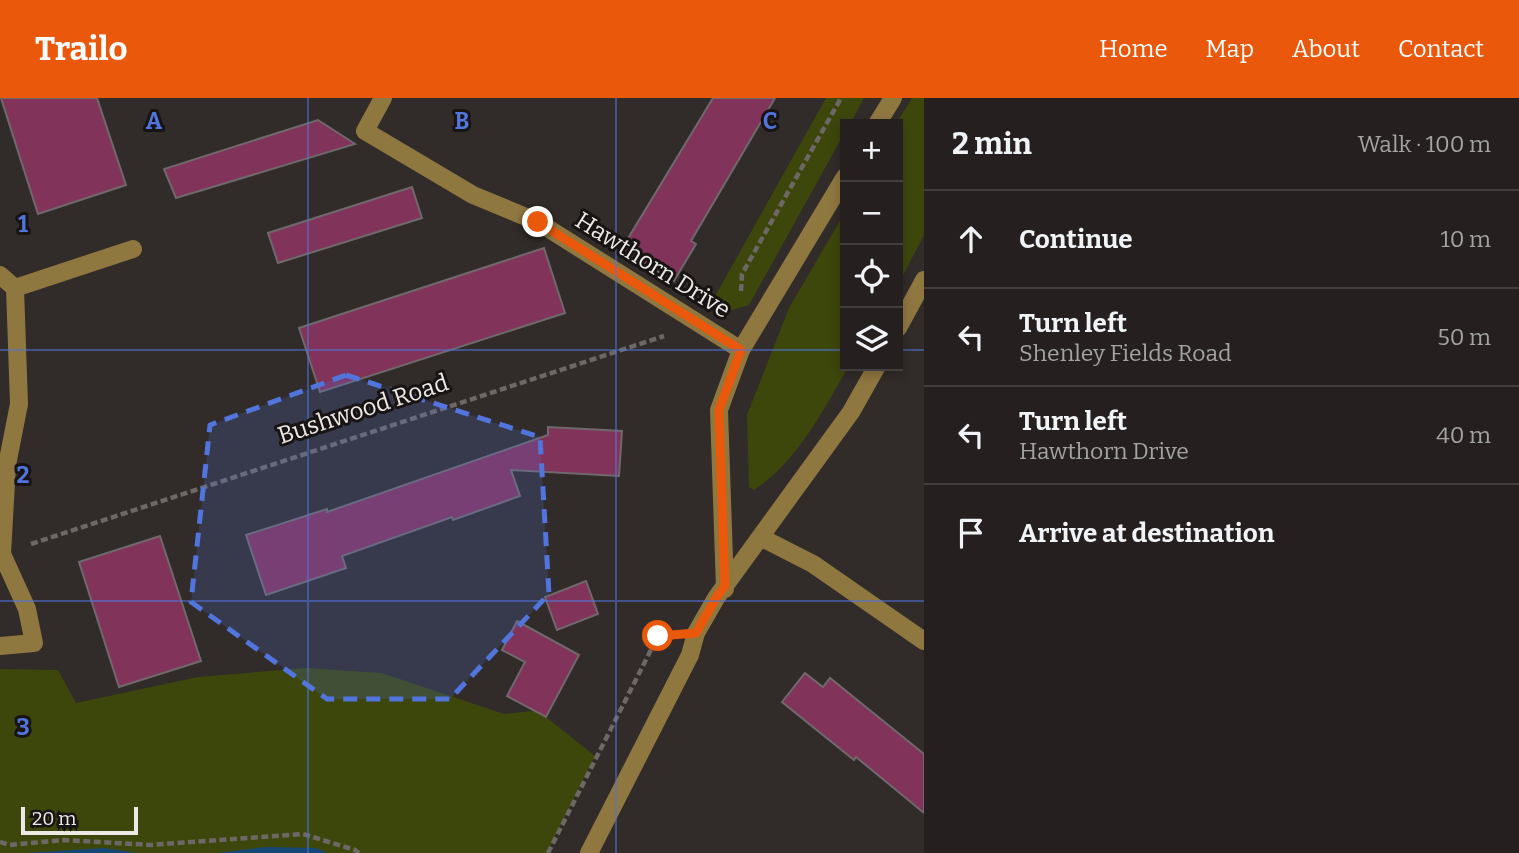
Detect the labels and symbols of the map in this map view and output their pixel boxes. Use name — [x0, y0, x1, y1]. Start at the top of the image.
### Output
text: A — [146, 107, 163, 135]
text: B — [455, 107, 469, 135]
text: C — [763, 107, 777, 135]
route end — [522, 206, 553, 237]
street label: Hawthorn Drive — [570, 206, 736, 324]
text: 1 — [18, 210, 28, 238]
street label: Bushwood Road — [274, 368, 452, 450]
text: 2 — [17, 461, 30, 489]
route start — [642, 620, 673, 651]
text: 3 — [16, 713, 30, 741]
scale bar — [21, 804, 138, 836]

